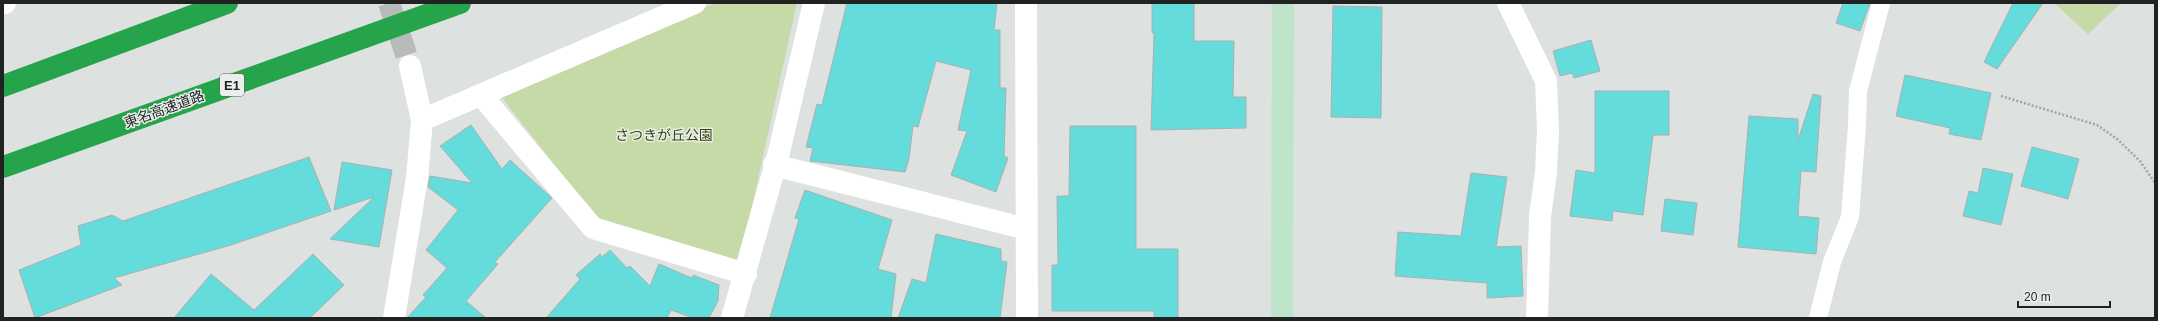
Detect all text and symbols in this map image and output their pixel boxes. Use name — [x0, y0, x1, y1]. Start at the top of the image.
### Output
road number: E1 — [220, 74, 244, 96]
street label: 東名高速道路 — [122, 87, 206, 131]
park label: さつきが丘公園 — [615, 127, 713, 143]
scale bar — [2018, 283, 2110, 309]
text: 20 m — [2024, 290, 2051, 304]

